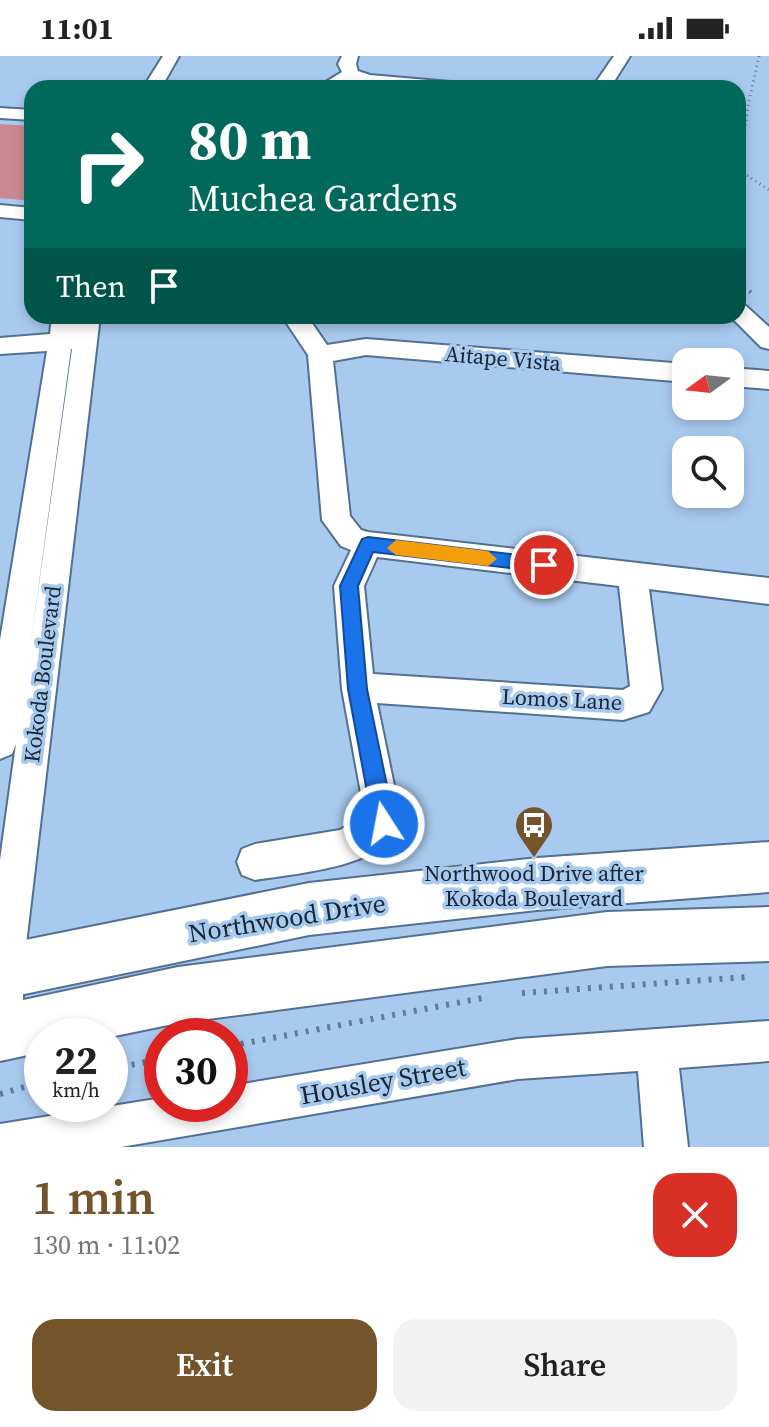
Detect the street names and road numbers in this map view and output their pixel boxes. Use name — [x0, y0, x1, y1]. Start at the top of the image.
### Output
street label: Aitape Vista — [444, 338, 563, 378]
street label: Kokoda Boulevard — [16, 583, 68, 764]
street label: Lomos Lane — [501, 681, 623, 717]
street label: Northwood Drive — [186, 885, 388, 951]
street label: Housley Street — [297, 1049, 469, 1113]

